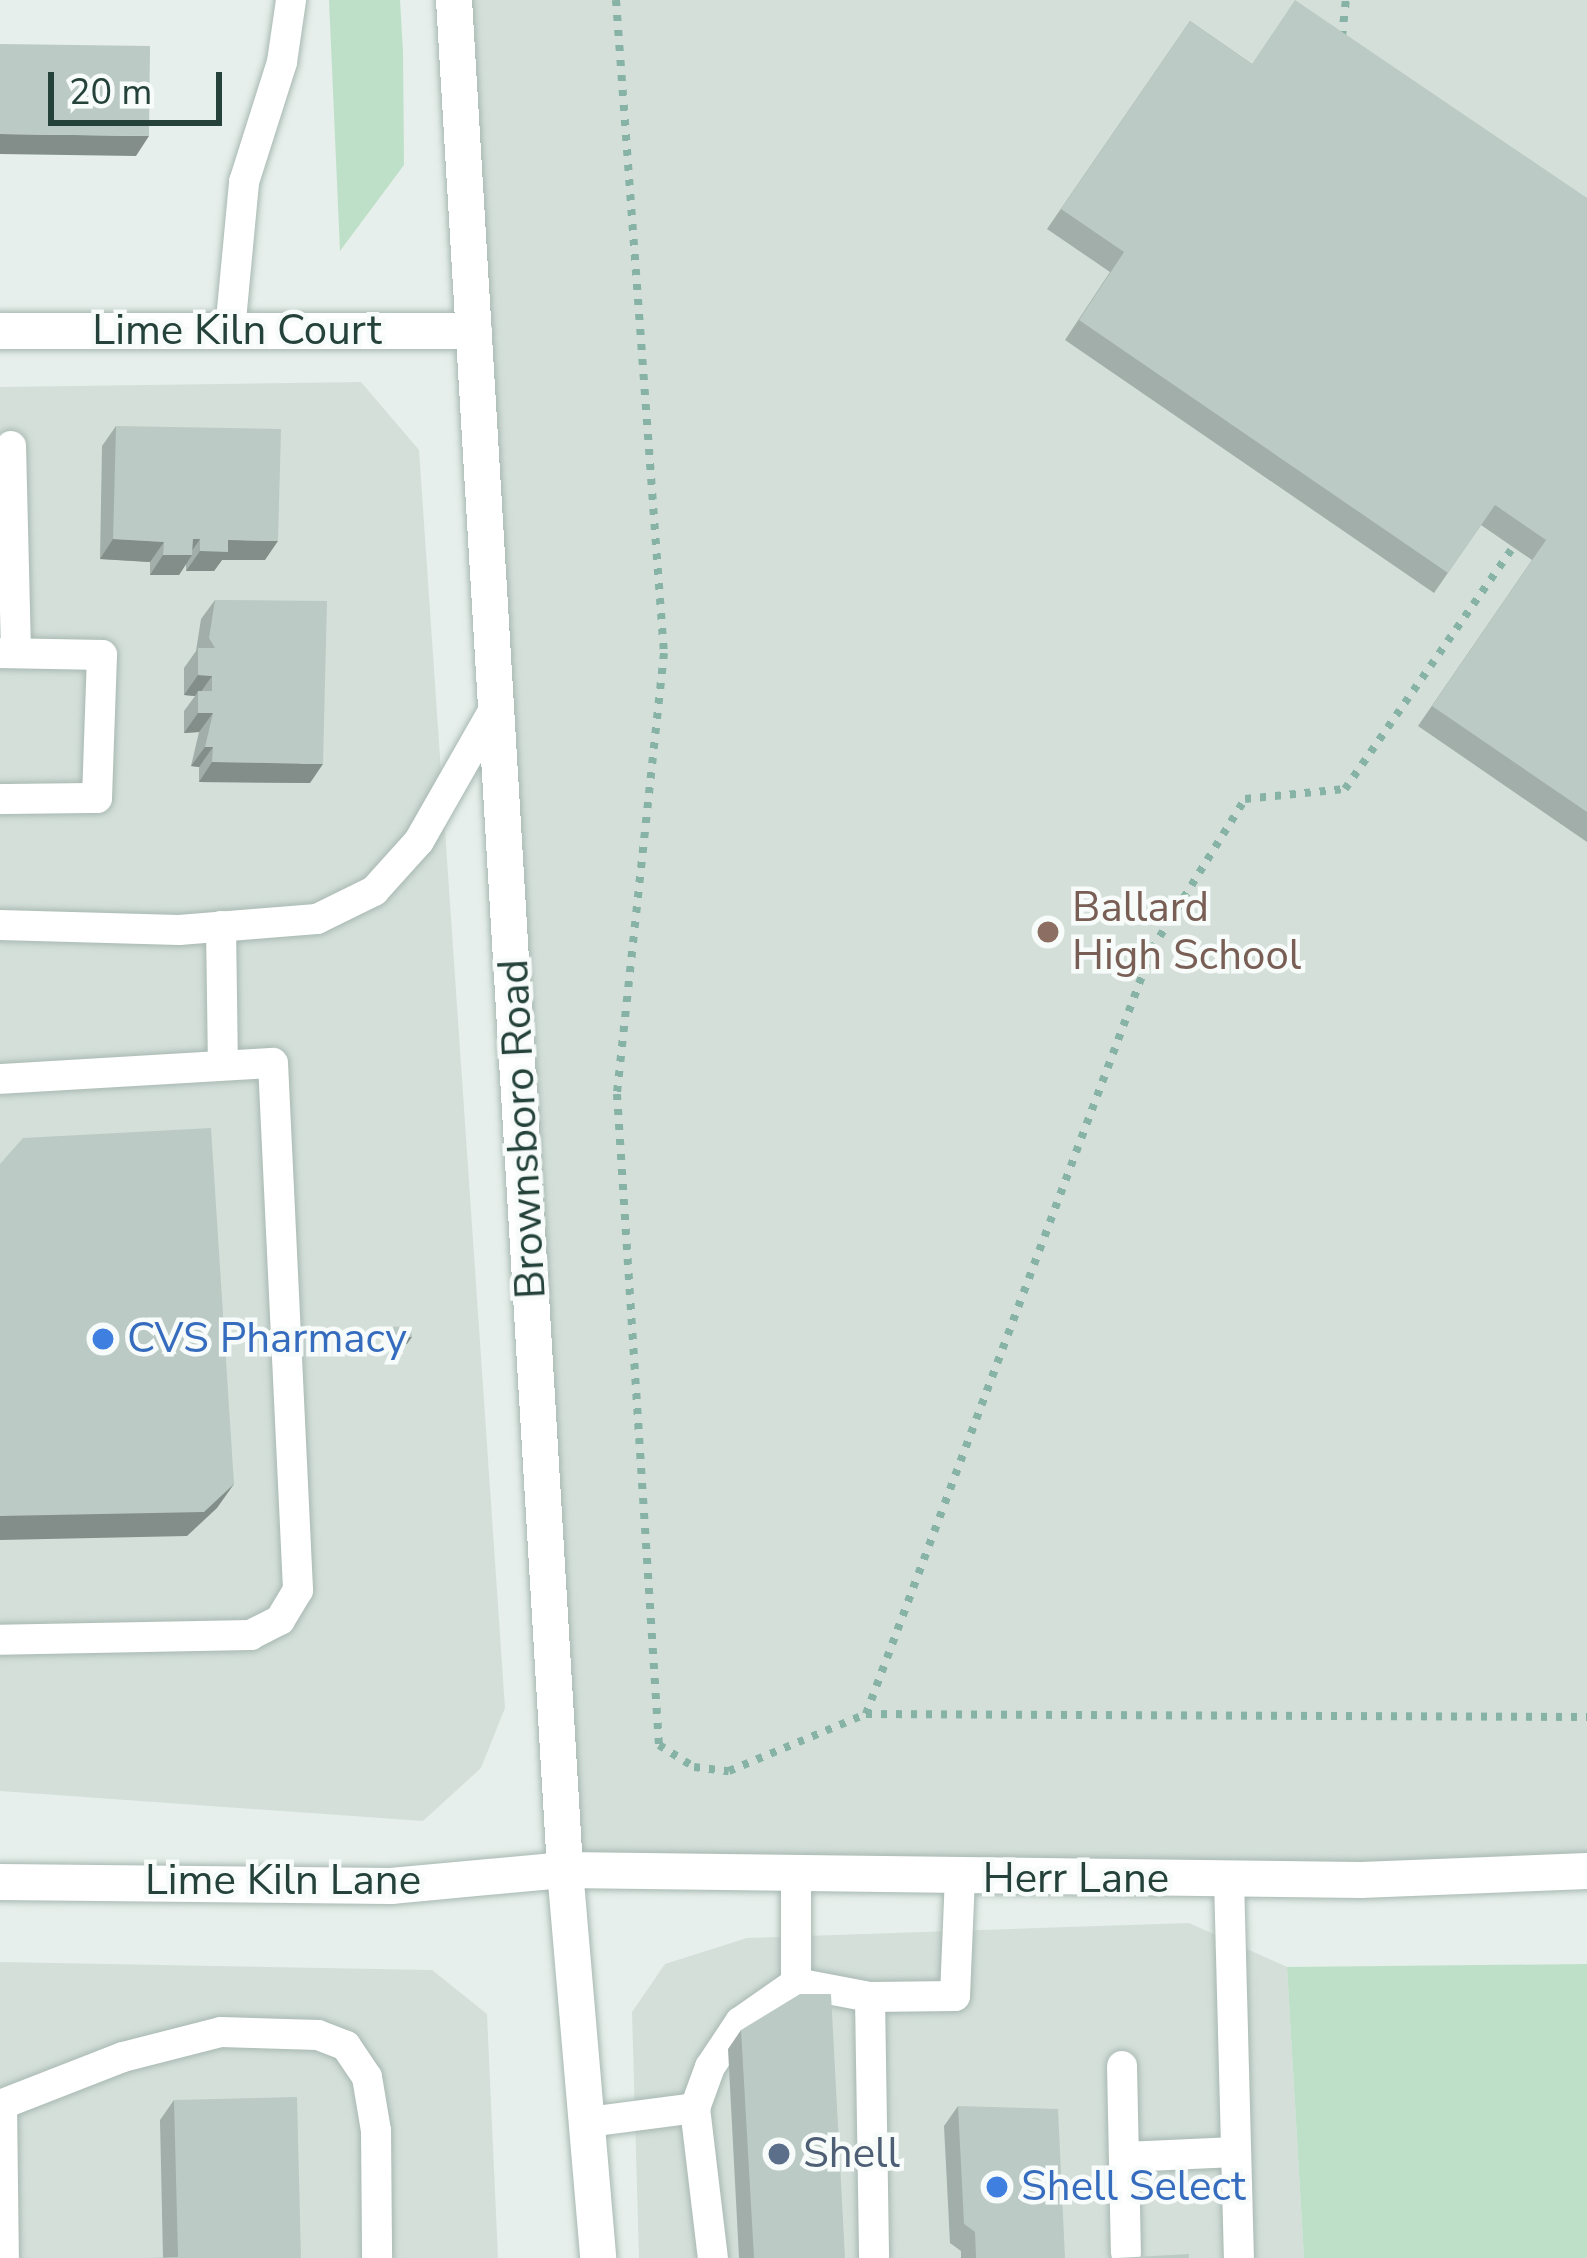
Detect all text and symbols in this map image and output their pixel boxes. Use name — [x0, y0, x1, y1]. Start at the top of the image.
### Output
scale bar — [54, 48, 228, 122]
text: 20 m — [69, 68, 152, 117]
street label: Lime Kiln Court — [92, 306, 382, 356]
place label: Ballard High School — [1072, 883, 1301, 982]
marker: Ballard High School — [1035, 919, 1061, 945]
street label: Brownsboro Road — [489, 958, 557, 1300]
place label: CVS Pharmacy — [127, 1314, 407, 1364]
marker: CVS Pharmacy — [90, 1326, 116, 1352]
street label: Herr Lane — [983, 1854, 1169, 1904]
street label: Lime Kiln Lane — [145, 1856, 421, 1906]
place label: Shell — [803, 2129, 900, 2179]
marker: Shell — [766, 2141, 792, 2167]
place label: Shell Select — [1021, 2162, 1246, 2212]
marker: Shell Select — [984, 2174, 1010, 2200]

